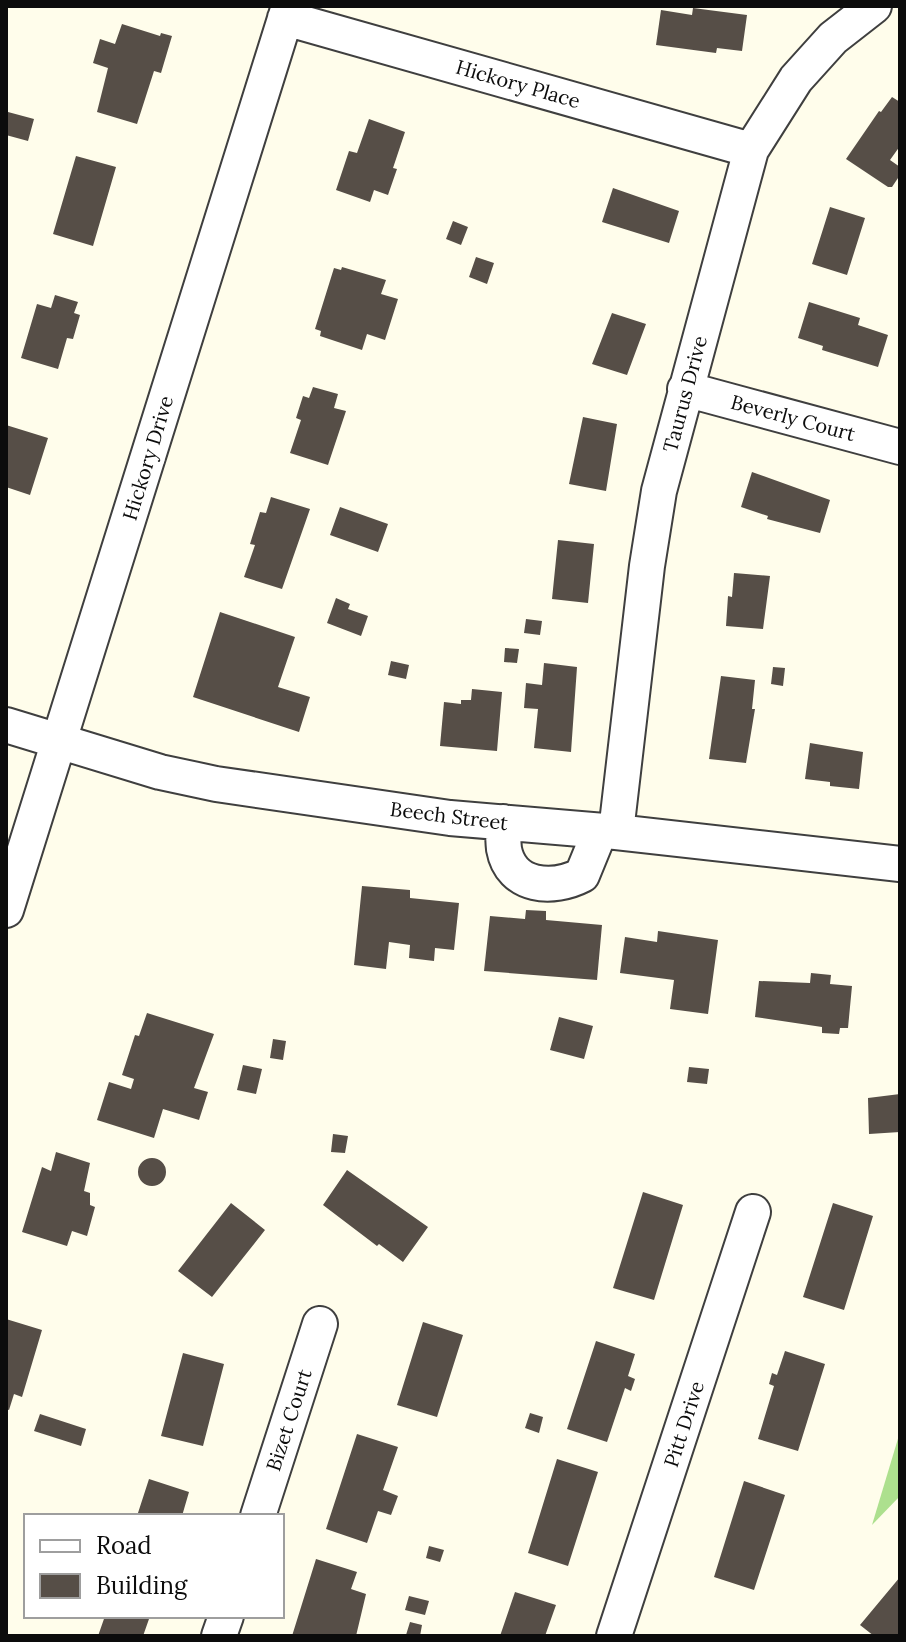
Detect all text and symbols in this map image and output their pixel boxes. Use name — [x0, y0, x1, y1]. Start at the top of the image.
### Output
street label: Hickory Place — [453, 54, 583, 113]
street label: Taurus Drive — [657, 333, 712, 455]
street label: Beverly Court — [728, 389, 858, 446]
street label: Hickory Drive — [117, 392, 178, 523]
street label: Beech Street — [389, 796, 510, 835]
street label: Bizet Court — [260, 1365, 317, 1474]
street label: Pitt Drive — [658, 1378, 709, 1470]
legend — [24, 1514, 284, 1618]
text: Road — [96, 1530, 152, 1561]
text: Building — [96, 1570, 188, 1601]

